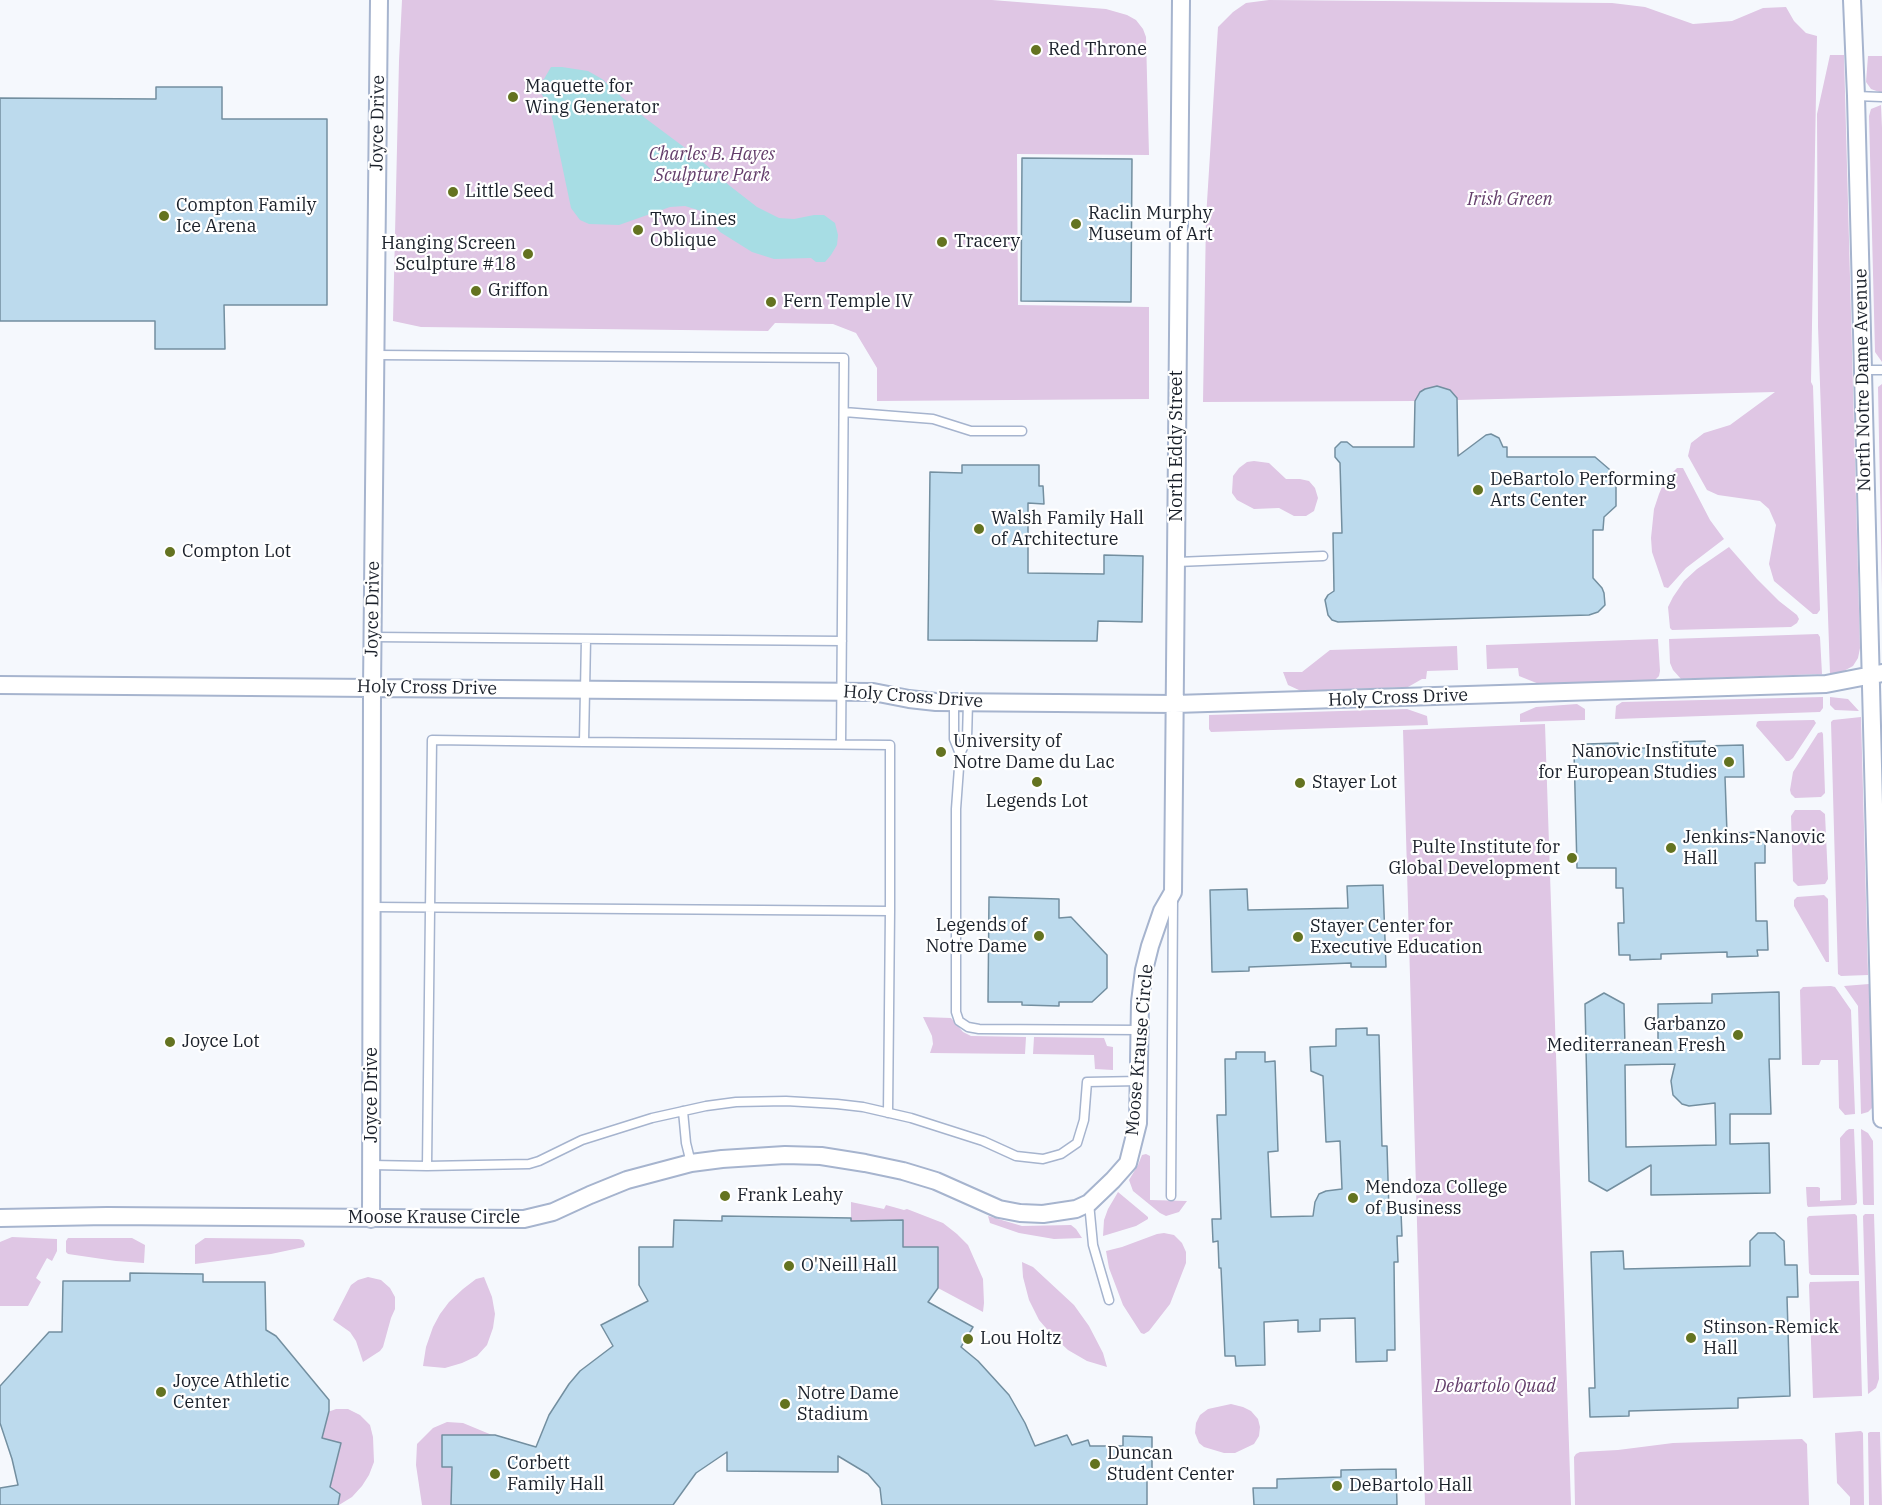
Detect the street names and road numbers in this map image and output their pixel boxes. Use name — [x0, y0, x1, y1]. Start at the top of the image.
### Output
street label: Joyce Drive — [366, 75, 390, 171]
street label: North Notre Dame Avenue — [1850, 268, 1876, 492]
street label: North Eddy Street — [1166, 370, 1188, 522]
street label: Joyce Drive — [361, 561, 385, 657]
street label: Holy Cross Drive — [357, 676, 497, 700]
street label: Holy Cross Drive — [842, 681, 984, 713]
street label: Holy Cross Drive — [1328, 685, 1468, 711]
street label: Moose Krause Circle — [1122, 963, 1158, 1137]
street label: Joyce Drive — [361, 1047, 383, 1143]
street label: Moose Krause Circle — [348, 1207, 520, 1229]

